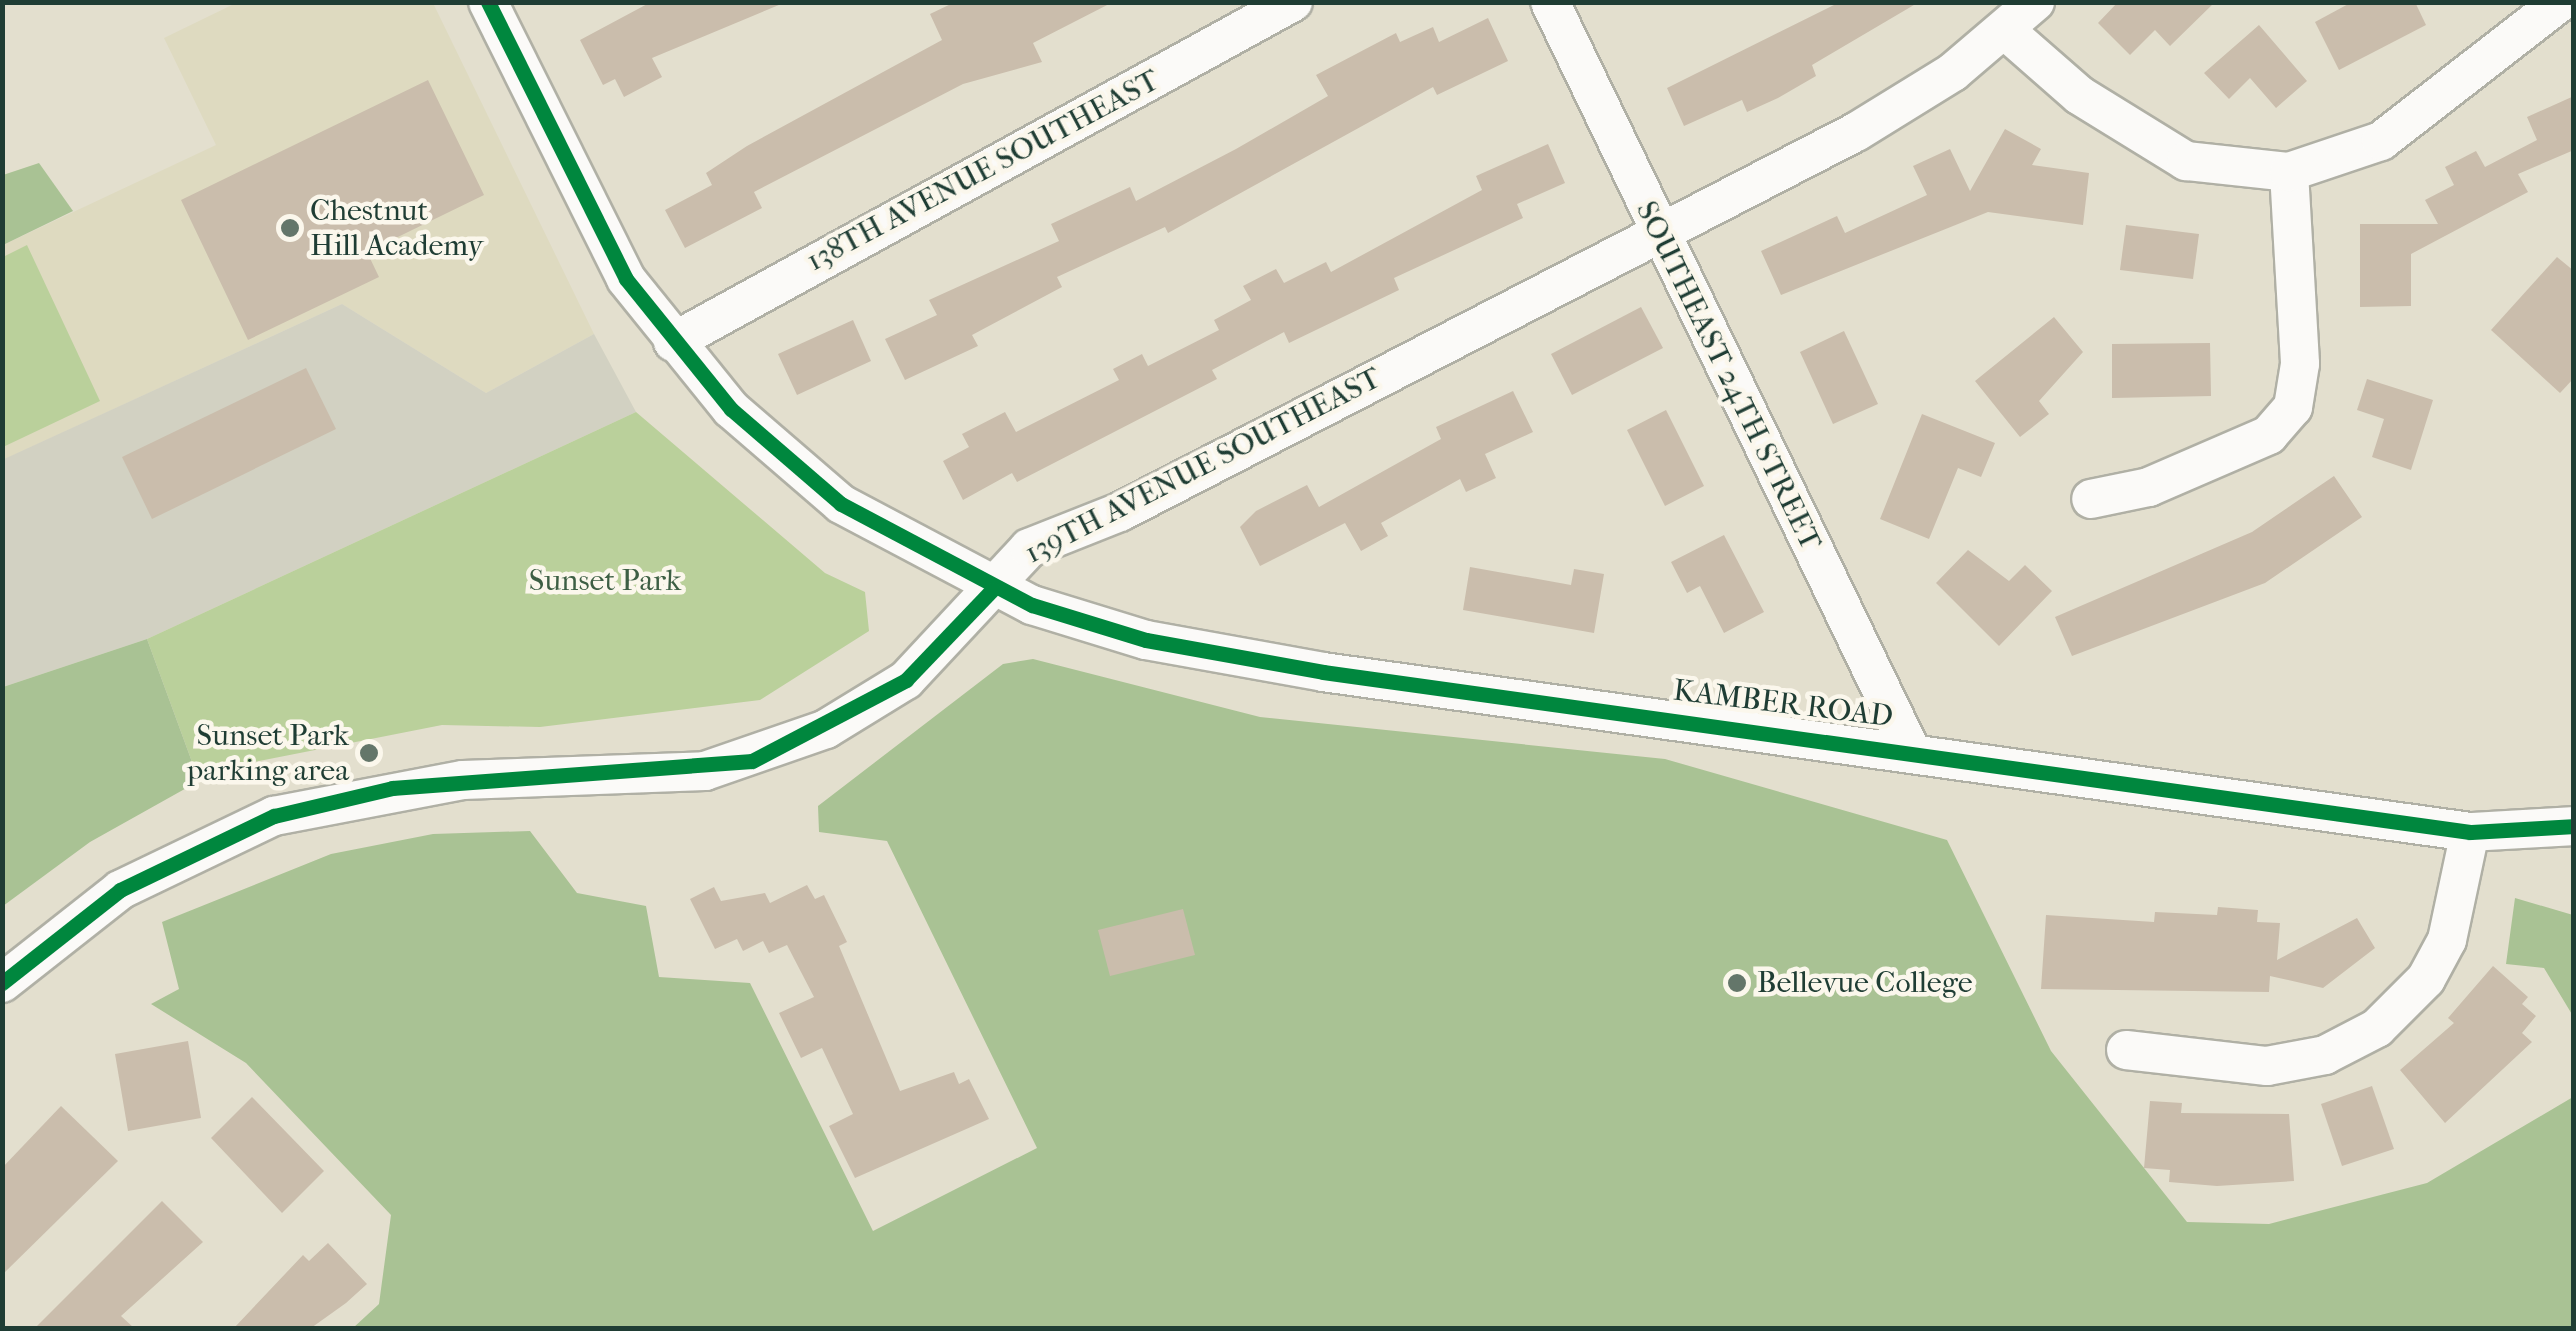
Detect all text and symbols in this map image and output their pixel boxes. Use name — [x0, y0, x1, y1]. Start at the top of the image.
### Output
street label: 138TH AVENUE SOUTHEAST — [801, 63, 1165, 279]
place label: Chestnut Hill Academy — [310, 193, 483, 264]
street label: SOUTHEAST 24TH STREET — [1628, 196, 1828, 556]
marker: Chestnut Hill Academy — [279, 217, 301, 239]
street label: 139TH AVENUE SOUTHEAST — [1019, 360, 1387, 572]
park label: Sunset Park — [529, 563, 681, 599]
street label: KAMBER ROAD — [1671, 673, 1895, 735]
place label: Sunset Park parking area — [187, 718, 349, 788]
marker: Sunset Park parking area — [358, 742, 380, 764]
place label: Bellevue College — [1757, 965, 1973, 1001]
marker: Bellevue College — [1726, 972, 1748, 994]

